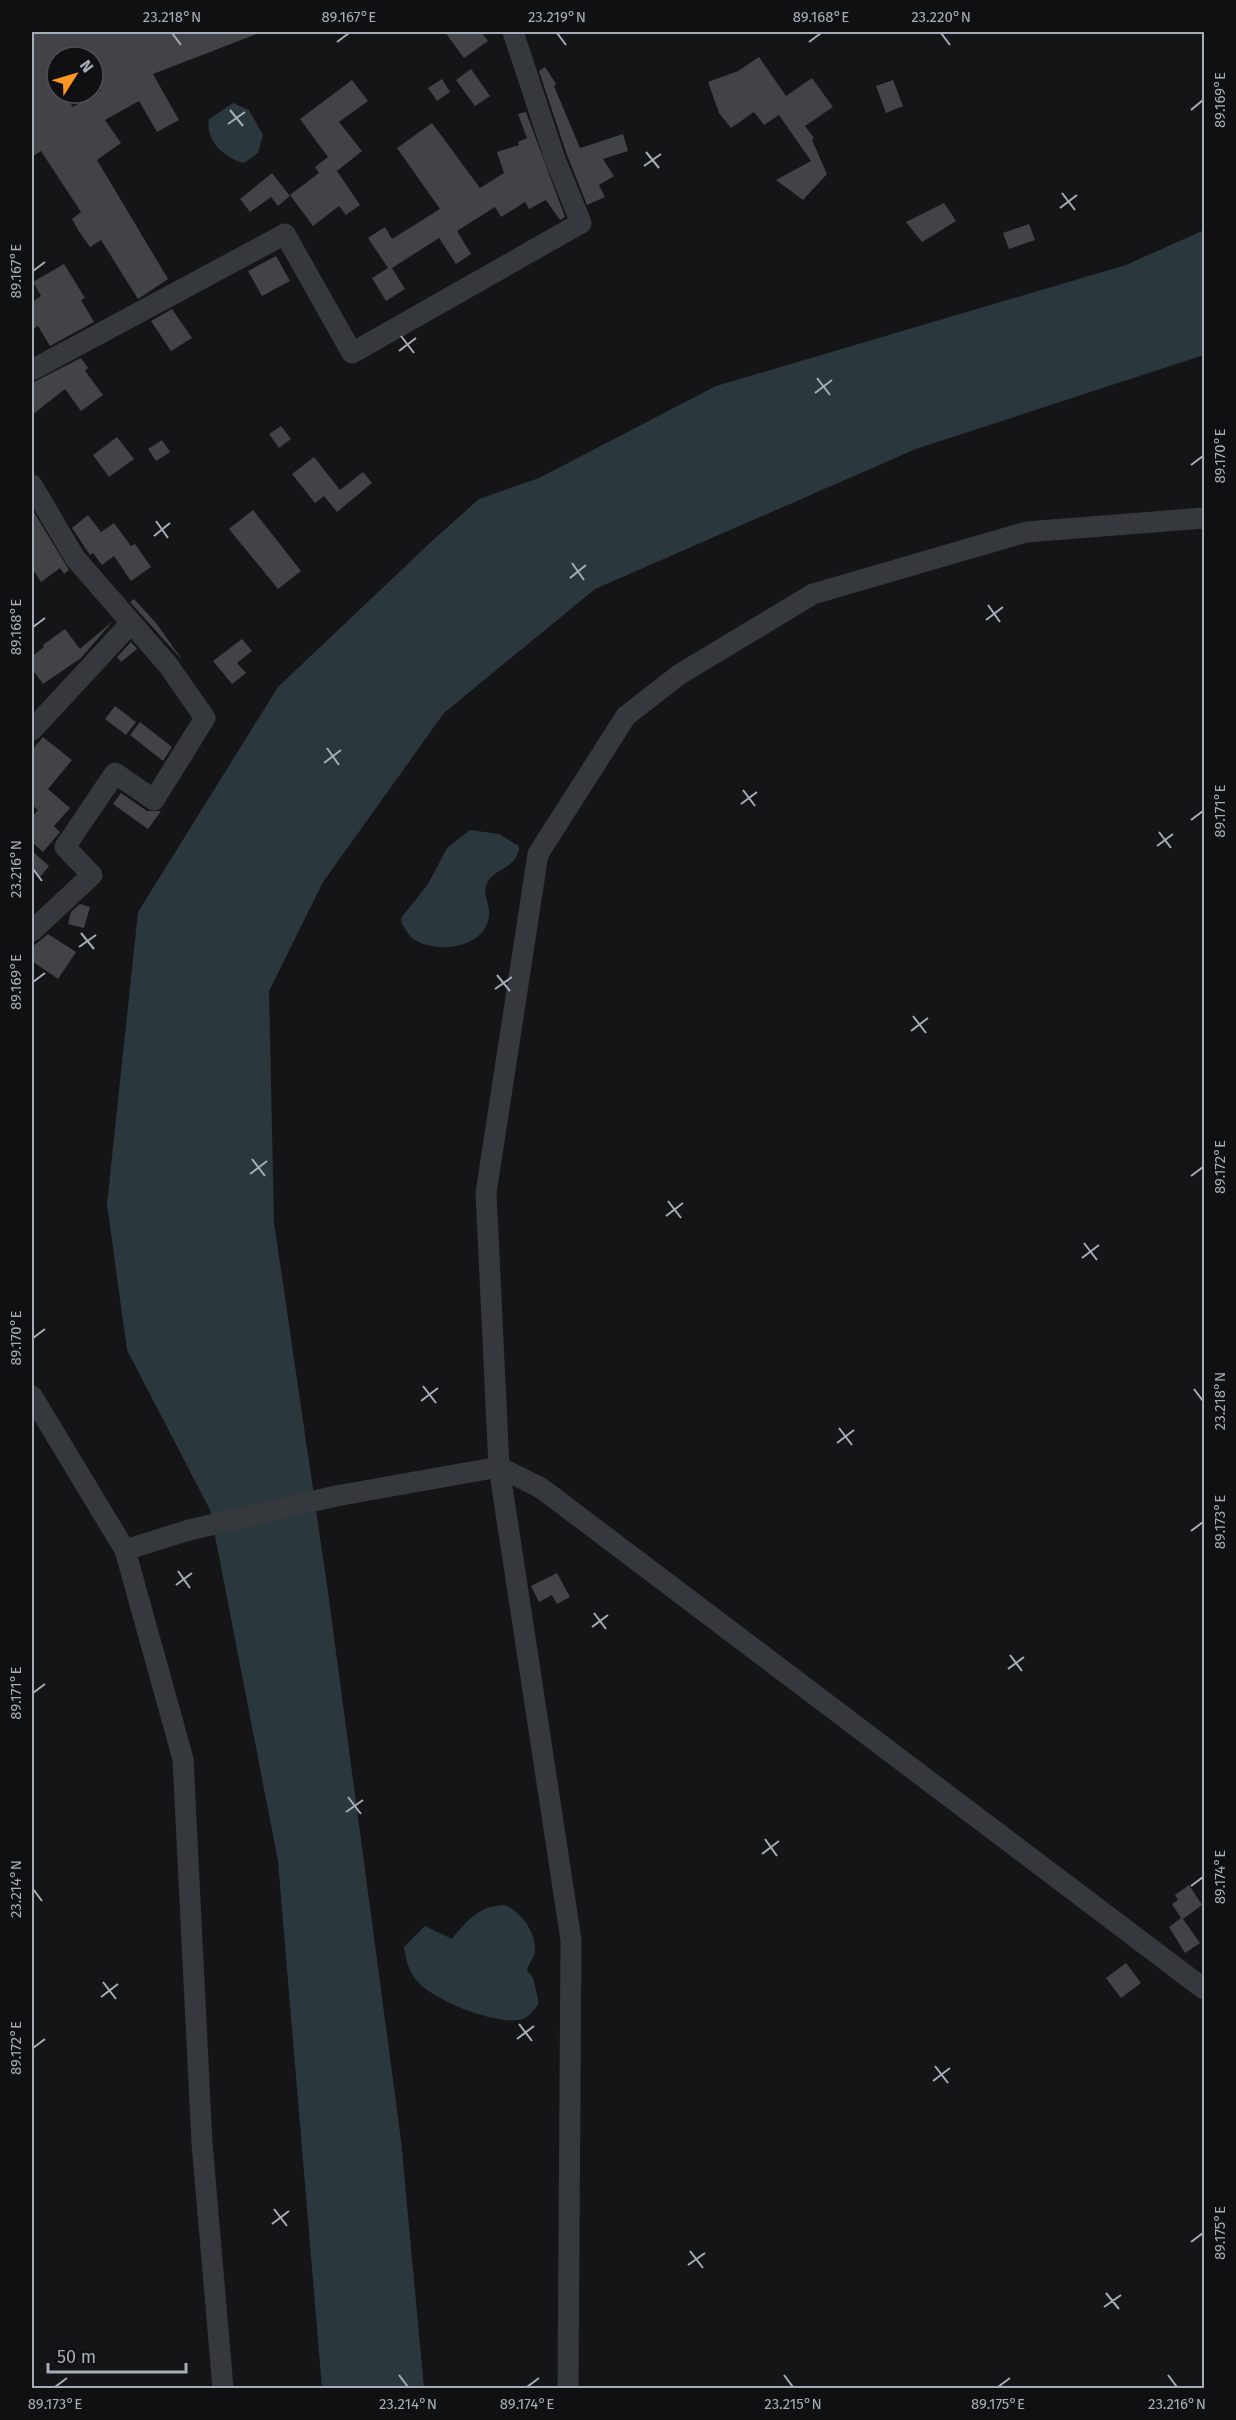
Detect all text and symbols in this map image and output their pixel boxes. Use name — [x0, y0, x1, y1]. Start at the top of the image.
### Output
text: 23.218°N — [143, 8, 201, 26]
text: 89.167°E — [322, 8, 376, 26]
text: 23.219°N — [528, 8, 586, 26]
text: 89.168°E — [793, 8, 849, 26]
text: 23.220°N — [911, 8, 971, 26]
north arrow — [45, 45, 105, 105]
text: N — [76, 56, 97, 76]
text: 89.169°E — [1211, 72, 1229, 128]
text: 89.167°E — [7, 244, 25, 298]
text: 89.170°E — [1211, 428, 1229, 484]
text: 89.168°E — [7, 599, 25, 655]
text: 89.171°E — [1211, 784, 1229, 838]
text: 23.216°N — [7, 840, 25, 898]
text: 89.169°E — [7, 954, 25, 1010]
text: 89.172°E — [1211, 1140, 1229, 1194]
text: 89.170°E — [7, 1310, 25, 1366]
text: 23.218°N — [1211, 1372, 1229, 1430]
text: 89.173°E — [1211, 1495, 1229, 1549]
text: 89.171°E — [7, 1666, 25, 1720]
text: 89.174°E — [1211, 1850, 1229, 1904]
text: 23.214°N — [7, 1860, 25, 1918]
text: 89.172°E — [7, 2021, 25, 2075]
text: 89.175°E — [1211, 2206, 1229, 2260]
scale bar — [48, 2336, 186, 2374]
text: 50 m — [57, 2346, 96, 2368]
text: 89.173°E — [28, 2395, 82, 2413]
text: 23.214°N — [379, 2395, 437, 2413]
text: 89.174°E — [500, 2395, 554, 2413]
text: 23.215°N — [764, 2395, 822, 2413]
text: 89.175°E — [971, 2395, 1025, 2413]
text: 23.216°N — [1148, 2395, 1206, 2413]

